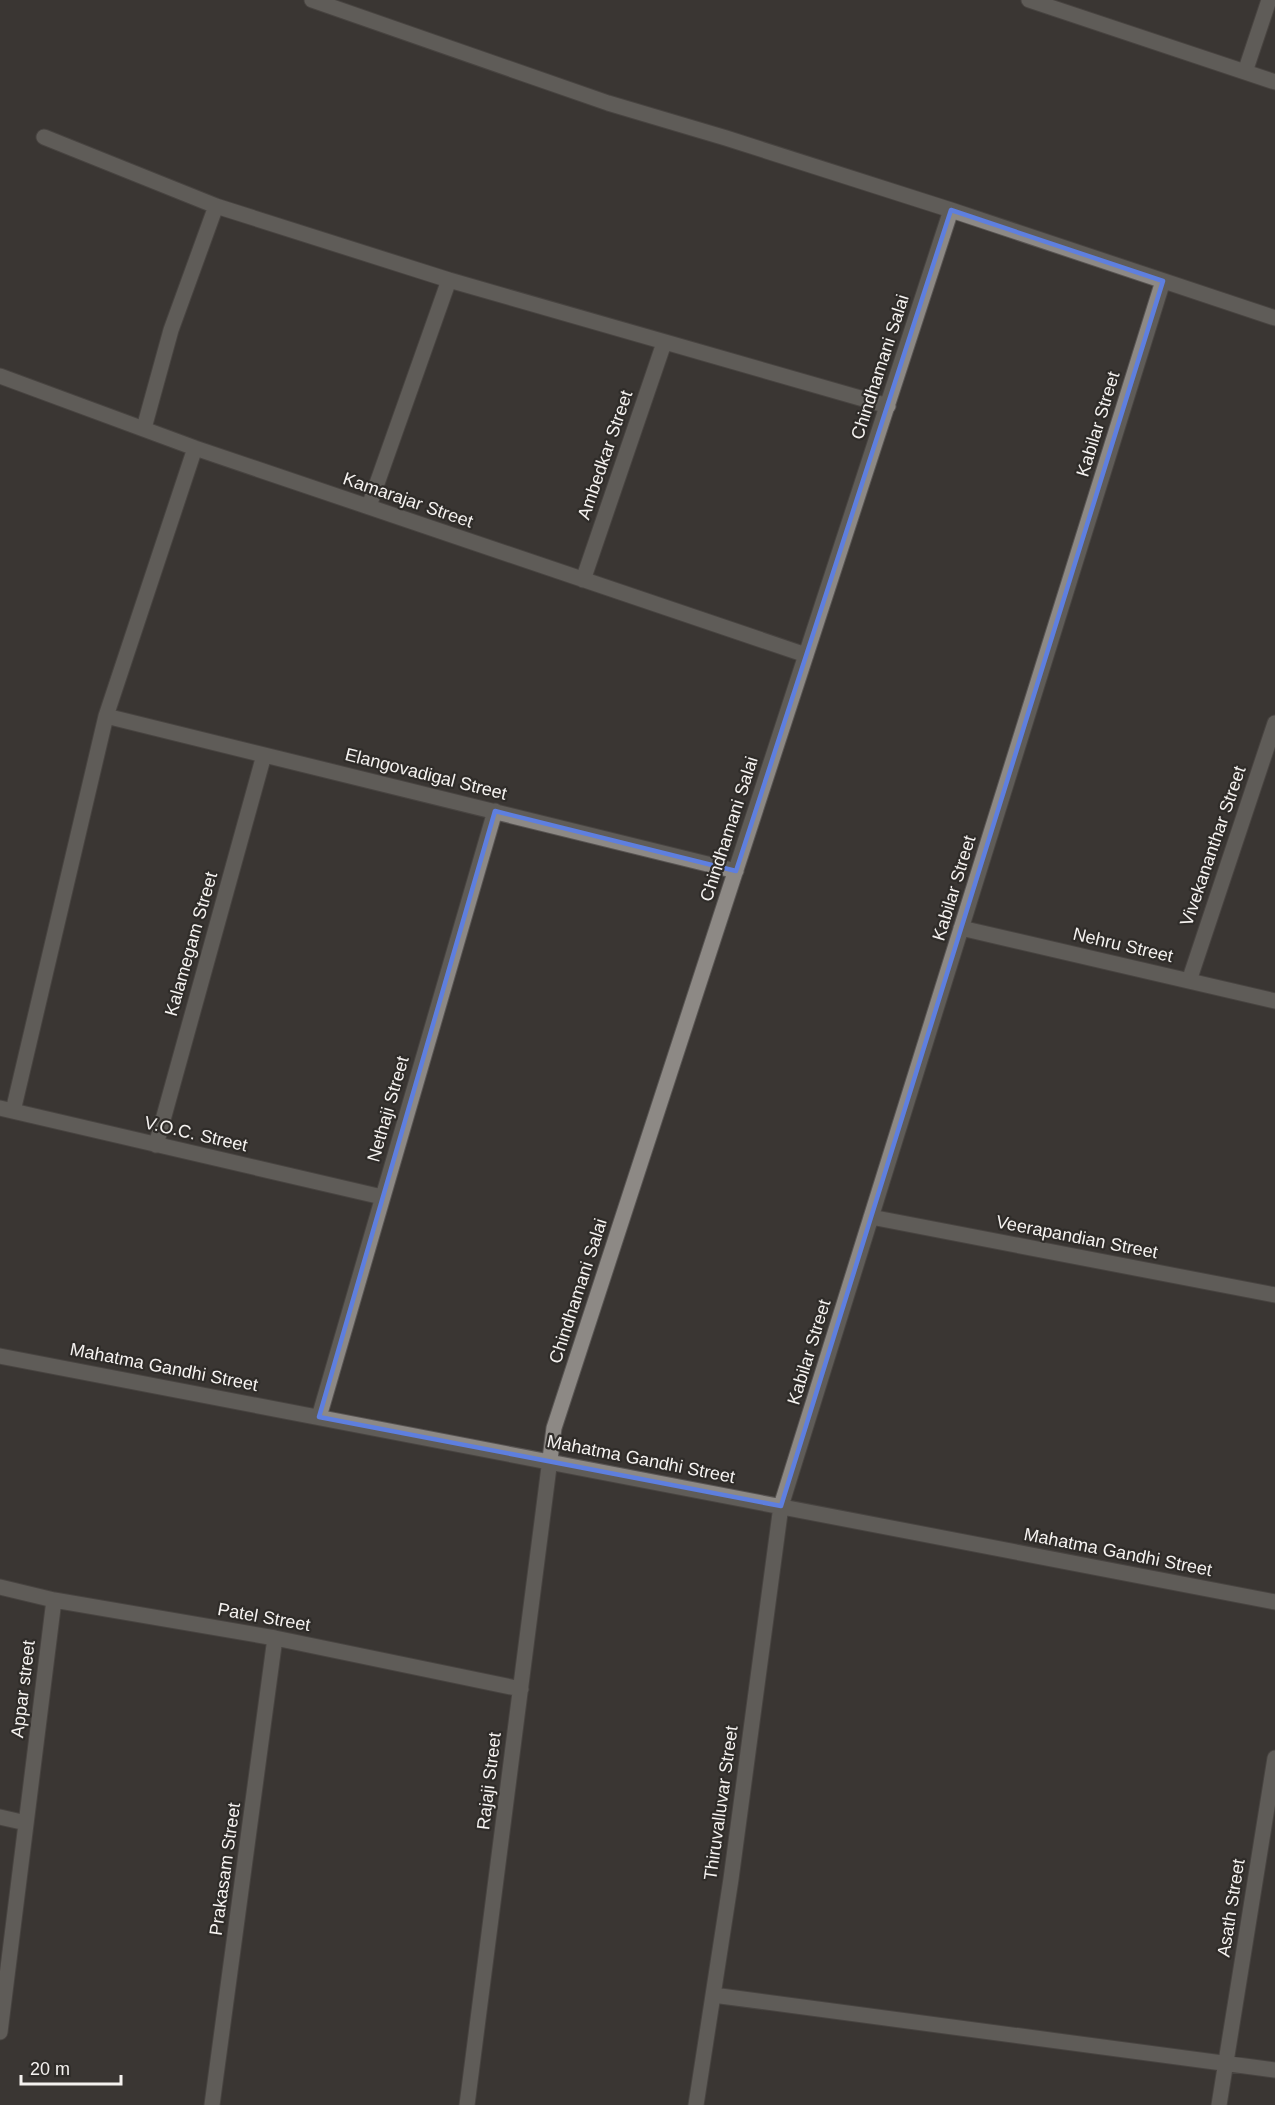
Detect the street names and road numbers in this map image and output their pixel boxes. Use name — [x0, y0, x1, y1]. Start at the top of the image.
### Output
street label: Chindhamani Salai — [847, 292, 913, 442]
street label: Kabilar Street — [1072, 369, 1124, 479]
street label: Ambedkar Street — [574, 388, 636, 522]
street label: Kamarajar Street — [340, 468, 476, 532]
street label: Elangovadigal Street — [343, 744, 509, 804]
street label: Chindhamani Salai — [696, 754, 762, 904]
street label: Vivekananthar Street — [1176, 763, 1250, 929]
street label: Kabilar Street — [928, 833, 980, 943]
street label: Kalamegam Street — [161, 870, 221, 1018]
street label: Nehru Street — [1071, 924, 1175, 966]
street label: Nethaji Street — [363, 1054, 413, 1164]
street label: V.O.C. Street — [142, 1112, 250, 1156]
street label: Veerapandian Street — [995, 1212, 1159, 1262]
street label: Chindhamani Salai — [545, 1216, 611, 1366]
street label: Kabilar Street — [783, 1297, 835, 1407]
street label: Mahatma Gandhi Street — [68, 1339, 260, 1395]
street label: Mahatma Gandhi Street — [545, 1431, 737, 1487]
street label: Mahatma Gandhi Street — [1022, 1524, 1214, 1580]
street label: Patel Street — [216, 1599, 312, 1635]
street label: Appar street — [7, 1639, 39, 1739]
street label: Thiruvalluvar Street — [700, 1724, 742, 1882]
street label: Rajaji Street — [473, 1731, 505, 1831]
street label: Prakasam Street — [206, 1801, 244, 1937]
street label: Asath Street — [1213, 1858, 1249, 1958]

